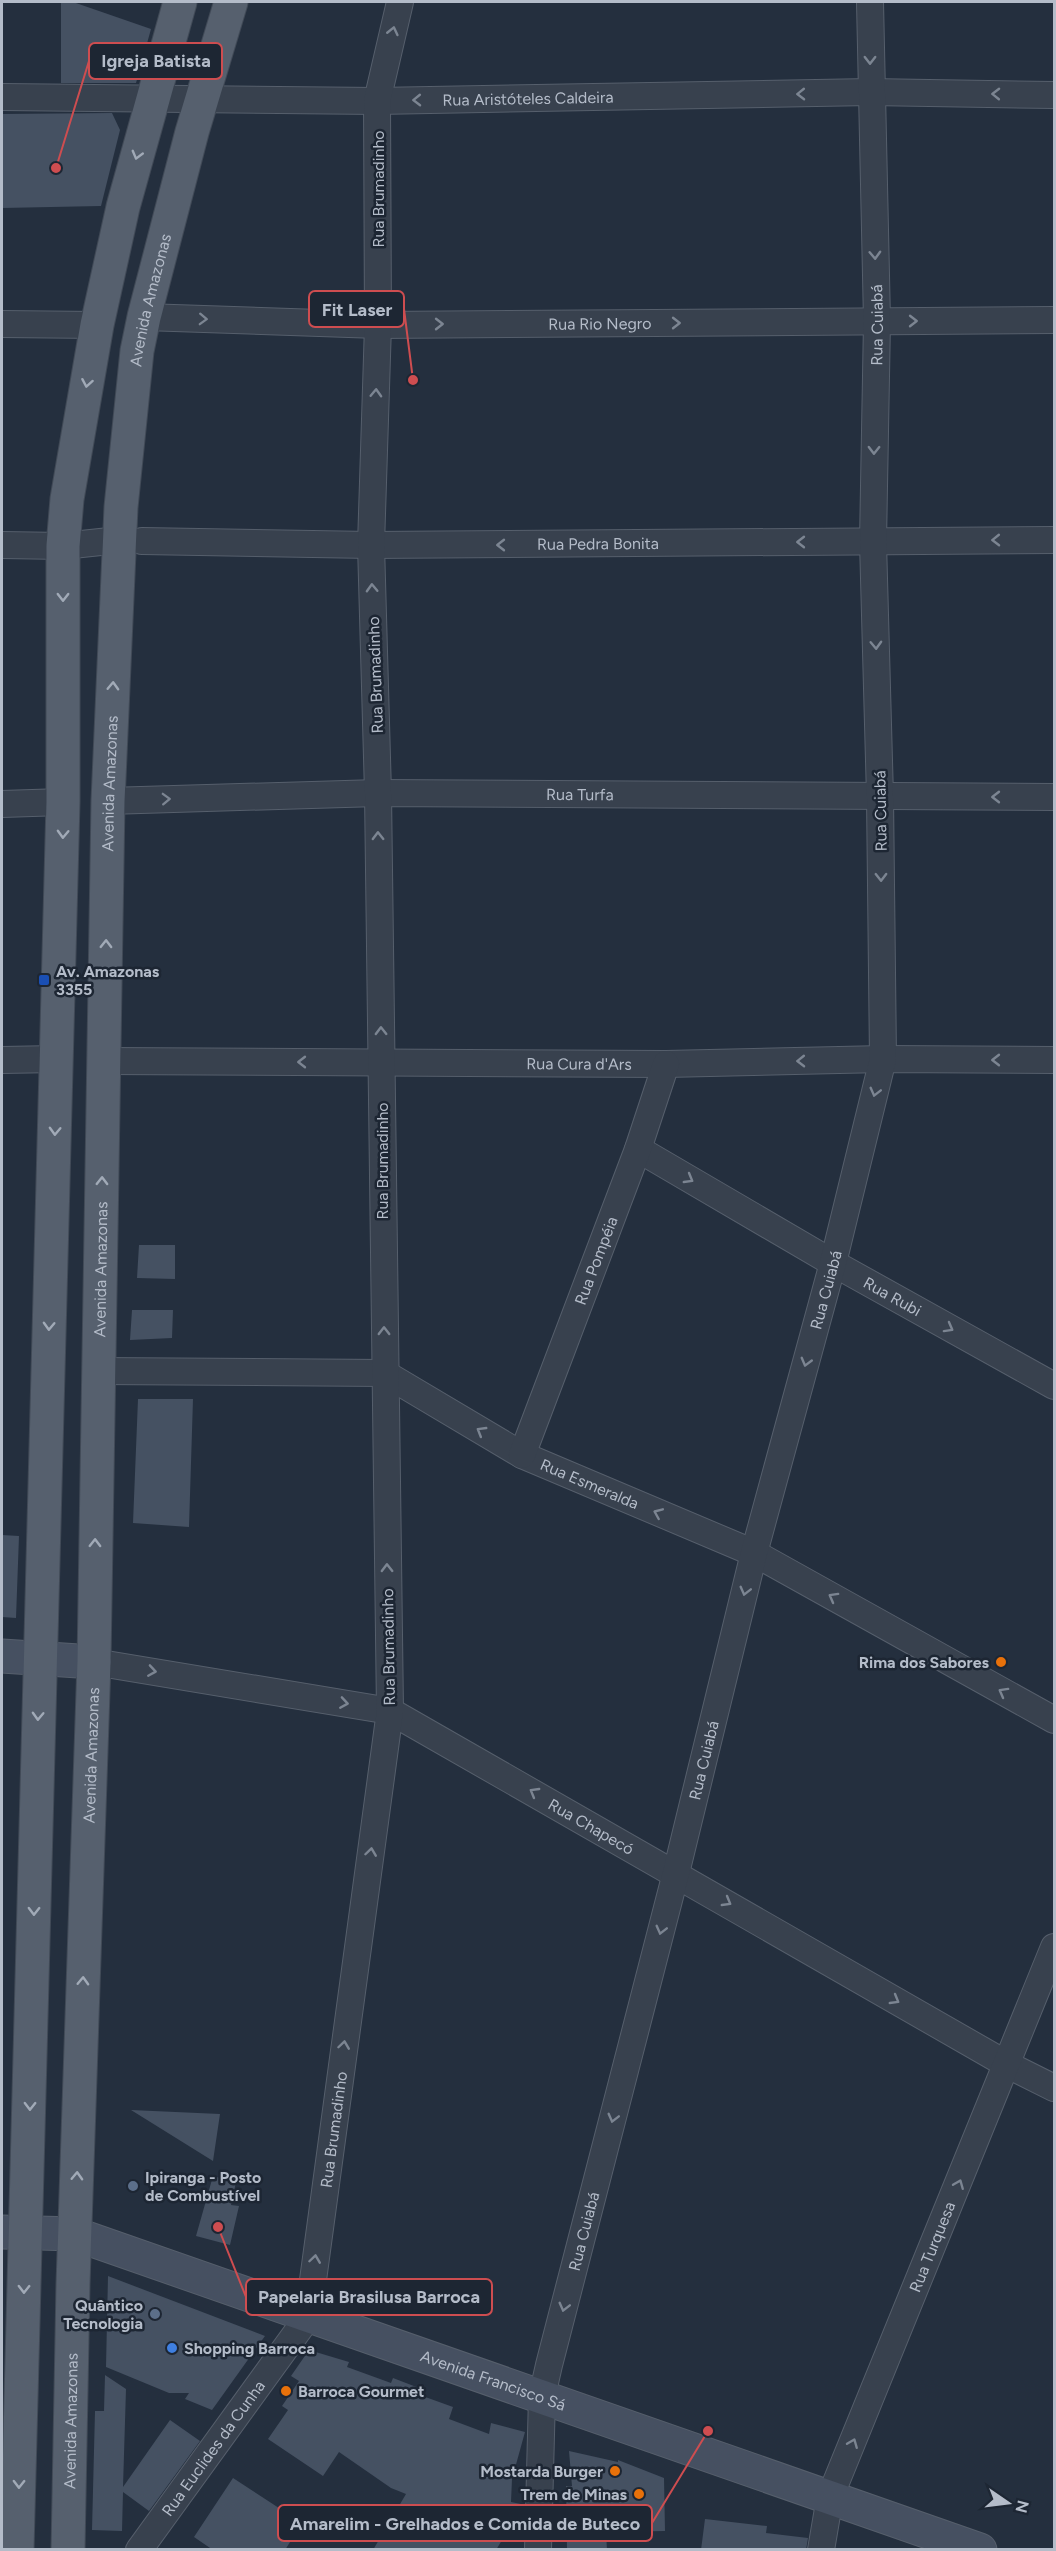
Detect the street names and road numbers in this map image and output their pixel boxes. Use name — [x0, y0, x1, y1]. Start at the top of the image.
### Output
street label: Rua Aristóteles Caldeira — [442, 88, 614, 110]
street label: Rua Brumadinho — [369, 130, 388, 248]
street label: Avenida Amazonas — [126, 232, 175, 368]
street label: Rua Cuiabá — [867, 284, 887, 366]
street label: Rua Rio Negro — [548, 314, 652, 334]
street label: Rua Pedra Bonita — [537, 534, 659, 554]
street label: Rua Brumadinho — [364, 616, 387, 734]
street label: Avenida Amazonas — [98, 715, 122, 852]
street label: Rua Cuiabá — [870, 770, 891, 852]
street label: Rua Turfa — [546, 785, 614, 804]
street label: Rua Cura d'Ars — [526, 1054, 632, 1074]
street label: Rua Brumadinho — [373, 1102, 392, 1220]
street label: Avenida Amazonas — [90, 1201, 111, 1338]
street label: Rua Pompéia — [571, 1214, 622, 1308]
street label: Rua Cuiabá — [806, 1249, 846, 1332]
street label: Rua Rubi — [860, 1273, 924, 1320]
street label: Rua Esmeralda — [537, 1455, 642, 1513]
street label: Rua Brumadinho — [378, 1588, 399, 1706]
street label: Avenida Amazonas — [80, 1687, 103, 1824]
street label: Rua Cuiabá — [685, 1719, 723, 1802]
street label: Rua Chapecó — [545, 1795, 637, 1859]
street label: Rua Brumadinho — [317, 2070, 351, 2189]
street label: Rua Cuiabá — [565, 2190, 603, 2273]
street label: Rua Turquesa — [905, 2199, 959, 2295]
street label: Avenida Francisco Sá — [418, 2346, 568, 2415]
street label: Avenida Amazonas — [60, 2353, 82, 2489]
street label: Rua Euclides da Cunha — [158, 2377, 269, 2520]

